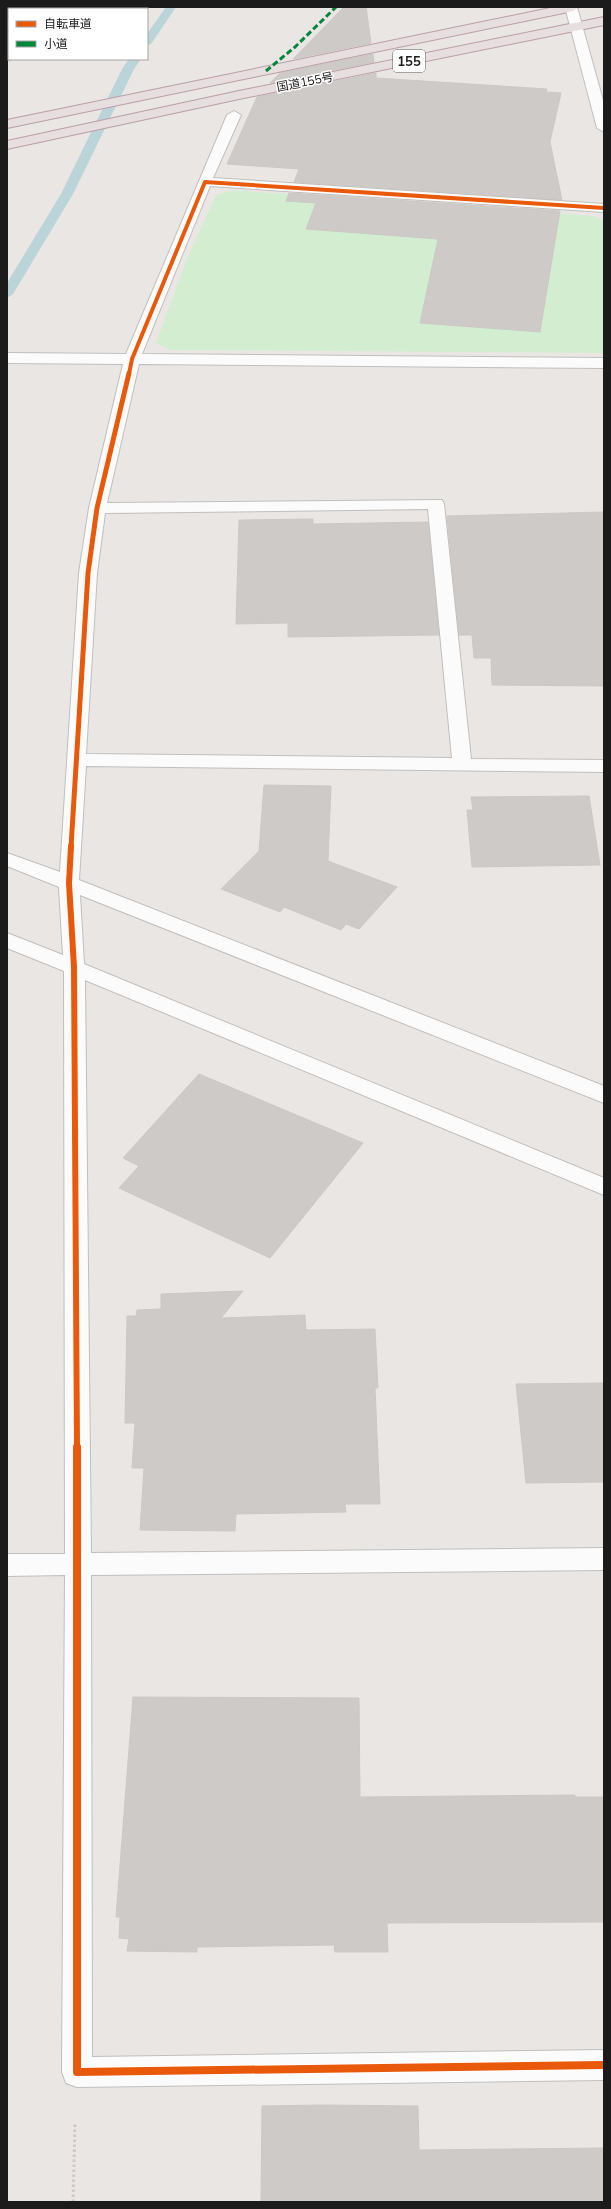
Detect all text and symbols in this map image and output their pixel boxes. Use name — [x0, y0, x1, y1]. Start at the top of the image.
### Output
legend — [8, 8, 148, 60]
text: 自転車道 — [44, 16, 92, 31]
text: 小道 — [44, 36, 68, 51]
road number: 155 — [393, 50, 425, 72]
street label: 国道155号 — [275, 69, 335, 94]

